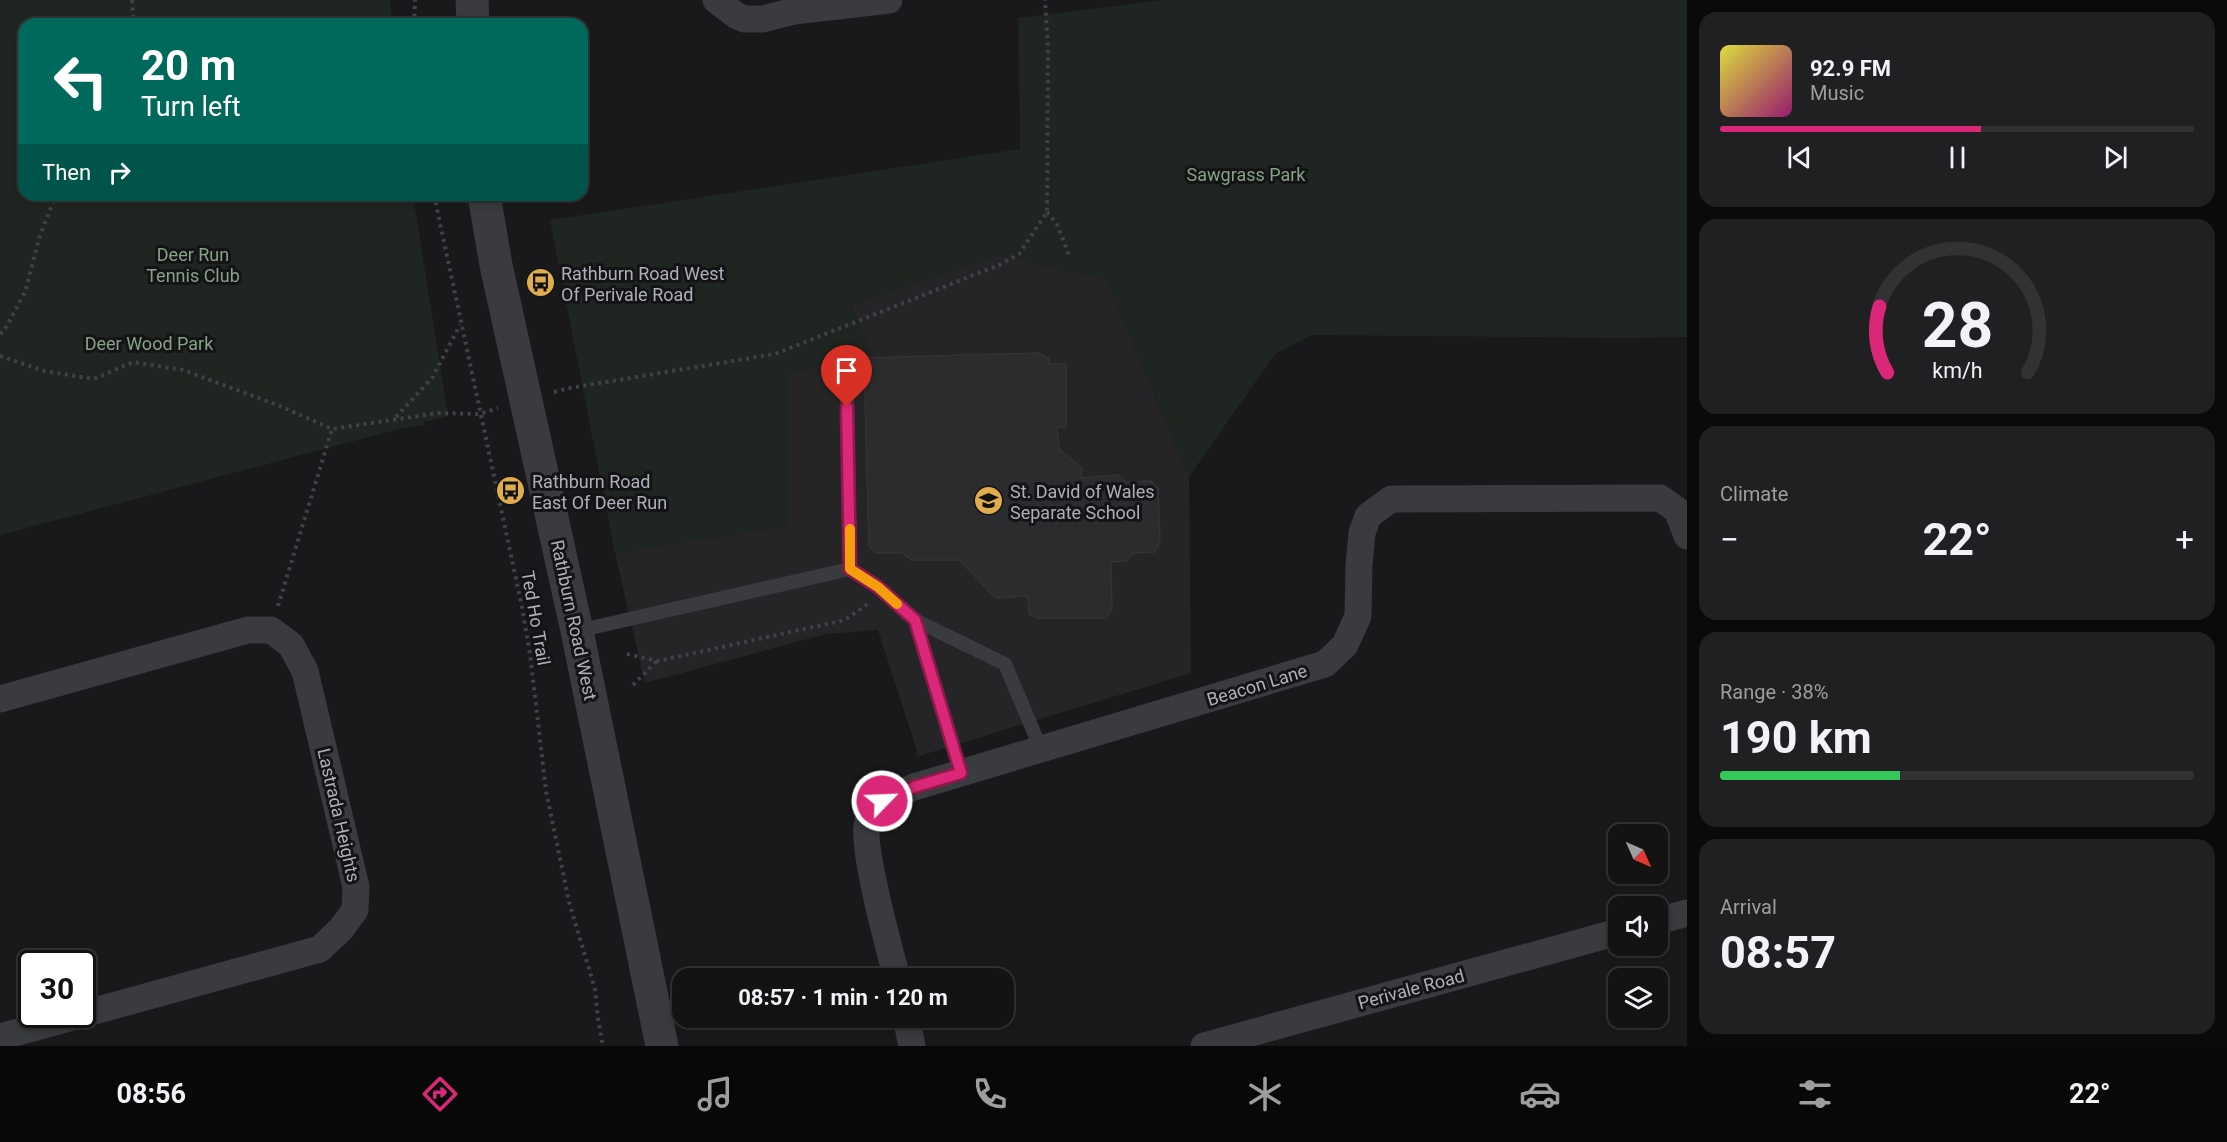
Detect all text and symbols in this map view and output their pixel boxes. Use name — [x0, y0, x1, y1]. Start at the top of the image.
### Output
text: 20 m — [141, 41, 236, 90]
icon: left — [42, 42, 120, 120]
text: 92.9 FM — [1810, 56, 1891, 81]
text: Music — [1810, 81, 1864, 105]
text: Turn left — [141, 91, 241, 123]
icon: previous — [1783, 141, 1816, 174]
icon: pause — [1941, 141, 1974, 174]
icon: next — [2099, 141, 2132, 174]
icon: right — [103, 156, 136, 189]
text: Then — [42, 160, 91, 185]
park label: Sawgrass Park — [1187, 164, 1306, 185]
park label: Deer Run Tennis Club — [146, 244, 240, 286]
place label: Rathburn Road West Of Perivale Road — [561, 263, 725, 305]
bus stop icon: Rathburn Road West Of Perivale Road — [524, 267, 556, 299]
text: 28 — [1921, 289, 1993, 362]
park label: Deer Wood Park — [85, 333, 214, 354]
pin — [821, 345, 872, 407]
icon: arrive — [830, 354, 863, 387]
text: km/h — [1932, 359, 1982, 384]
place label: Rathburn Road East Of Deer Run — [532, 471, 667, 513]
bus stop icon: Rathburn Road East Of Deer Run — [495, 475, 527, 507]
place label: St. David of Wales Separate School — [1010, 481, 1155, 523]
text: Climate — [1720, 482, 1788, 506]
school or university icon: St. David of Wales Separate School — [973, 485, 1005, 517]
text: 22° — [1922, 513, 1992, 566]
text: − — [1720, 520, 1739, 559]
text: + — [2175, 520, 2194, 559]
street label: Rathburn Road West — [547, 538, 601, 702]
street label: Ted Ho Trail — [517, 569, 555, 667]
street label: Beacon Lane — [1204, 660, 1310, 710]
text: Range · 38% — [1720, 680, 1828, 704]
text: 190 km — [1720, 711, 1872, 764]
street label: Lastrada Heights — [313, 746, 365, 884]
position arrow — [850, 769, 914, 833]
north arrow — [1608, 824, 1668, 884]
map controls — [1608, 824, 1668, 1028]
text: Arrival — [1720, 895, 1777, 919]
button: sound — [1608, 896, 1668, 956]
text: 08:57 — [1720, 926, 1836, 979]
speed limit sign: 30 — [18, 950, 96, 1028]
street label: Perivale Road — [1355, 965, 1467, 1013]
button: layers — [1608, 968, 1668, 1028]
text: 08:57 · 1 min · 120 m — [738, 985, 948, 1010]
icon: directions — [419, 1073, 461, 1115]
icon: music — [694, 1073, 736, 1115]
icon: phone — [969, 1073, 1011, 1115]
icon: climate — [1244, 1073, 1286, 1115]
icon: car — [1519, 1073, 1561, 1115]
icon: filters — [1794, 1073, 1836, 1115]
text: 08:56 — [116, 1078, 186, 1110]
text: 22° — [2069, 1078, 2110, 1110]

